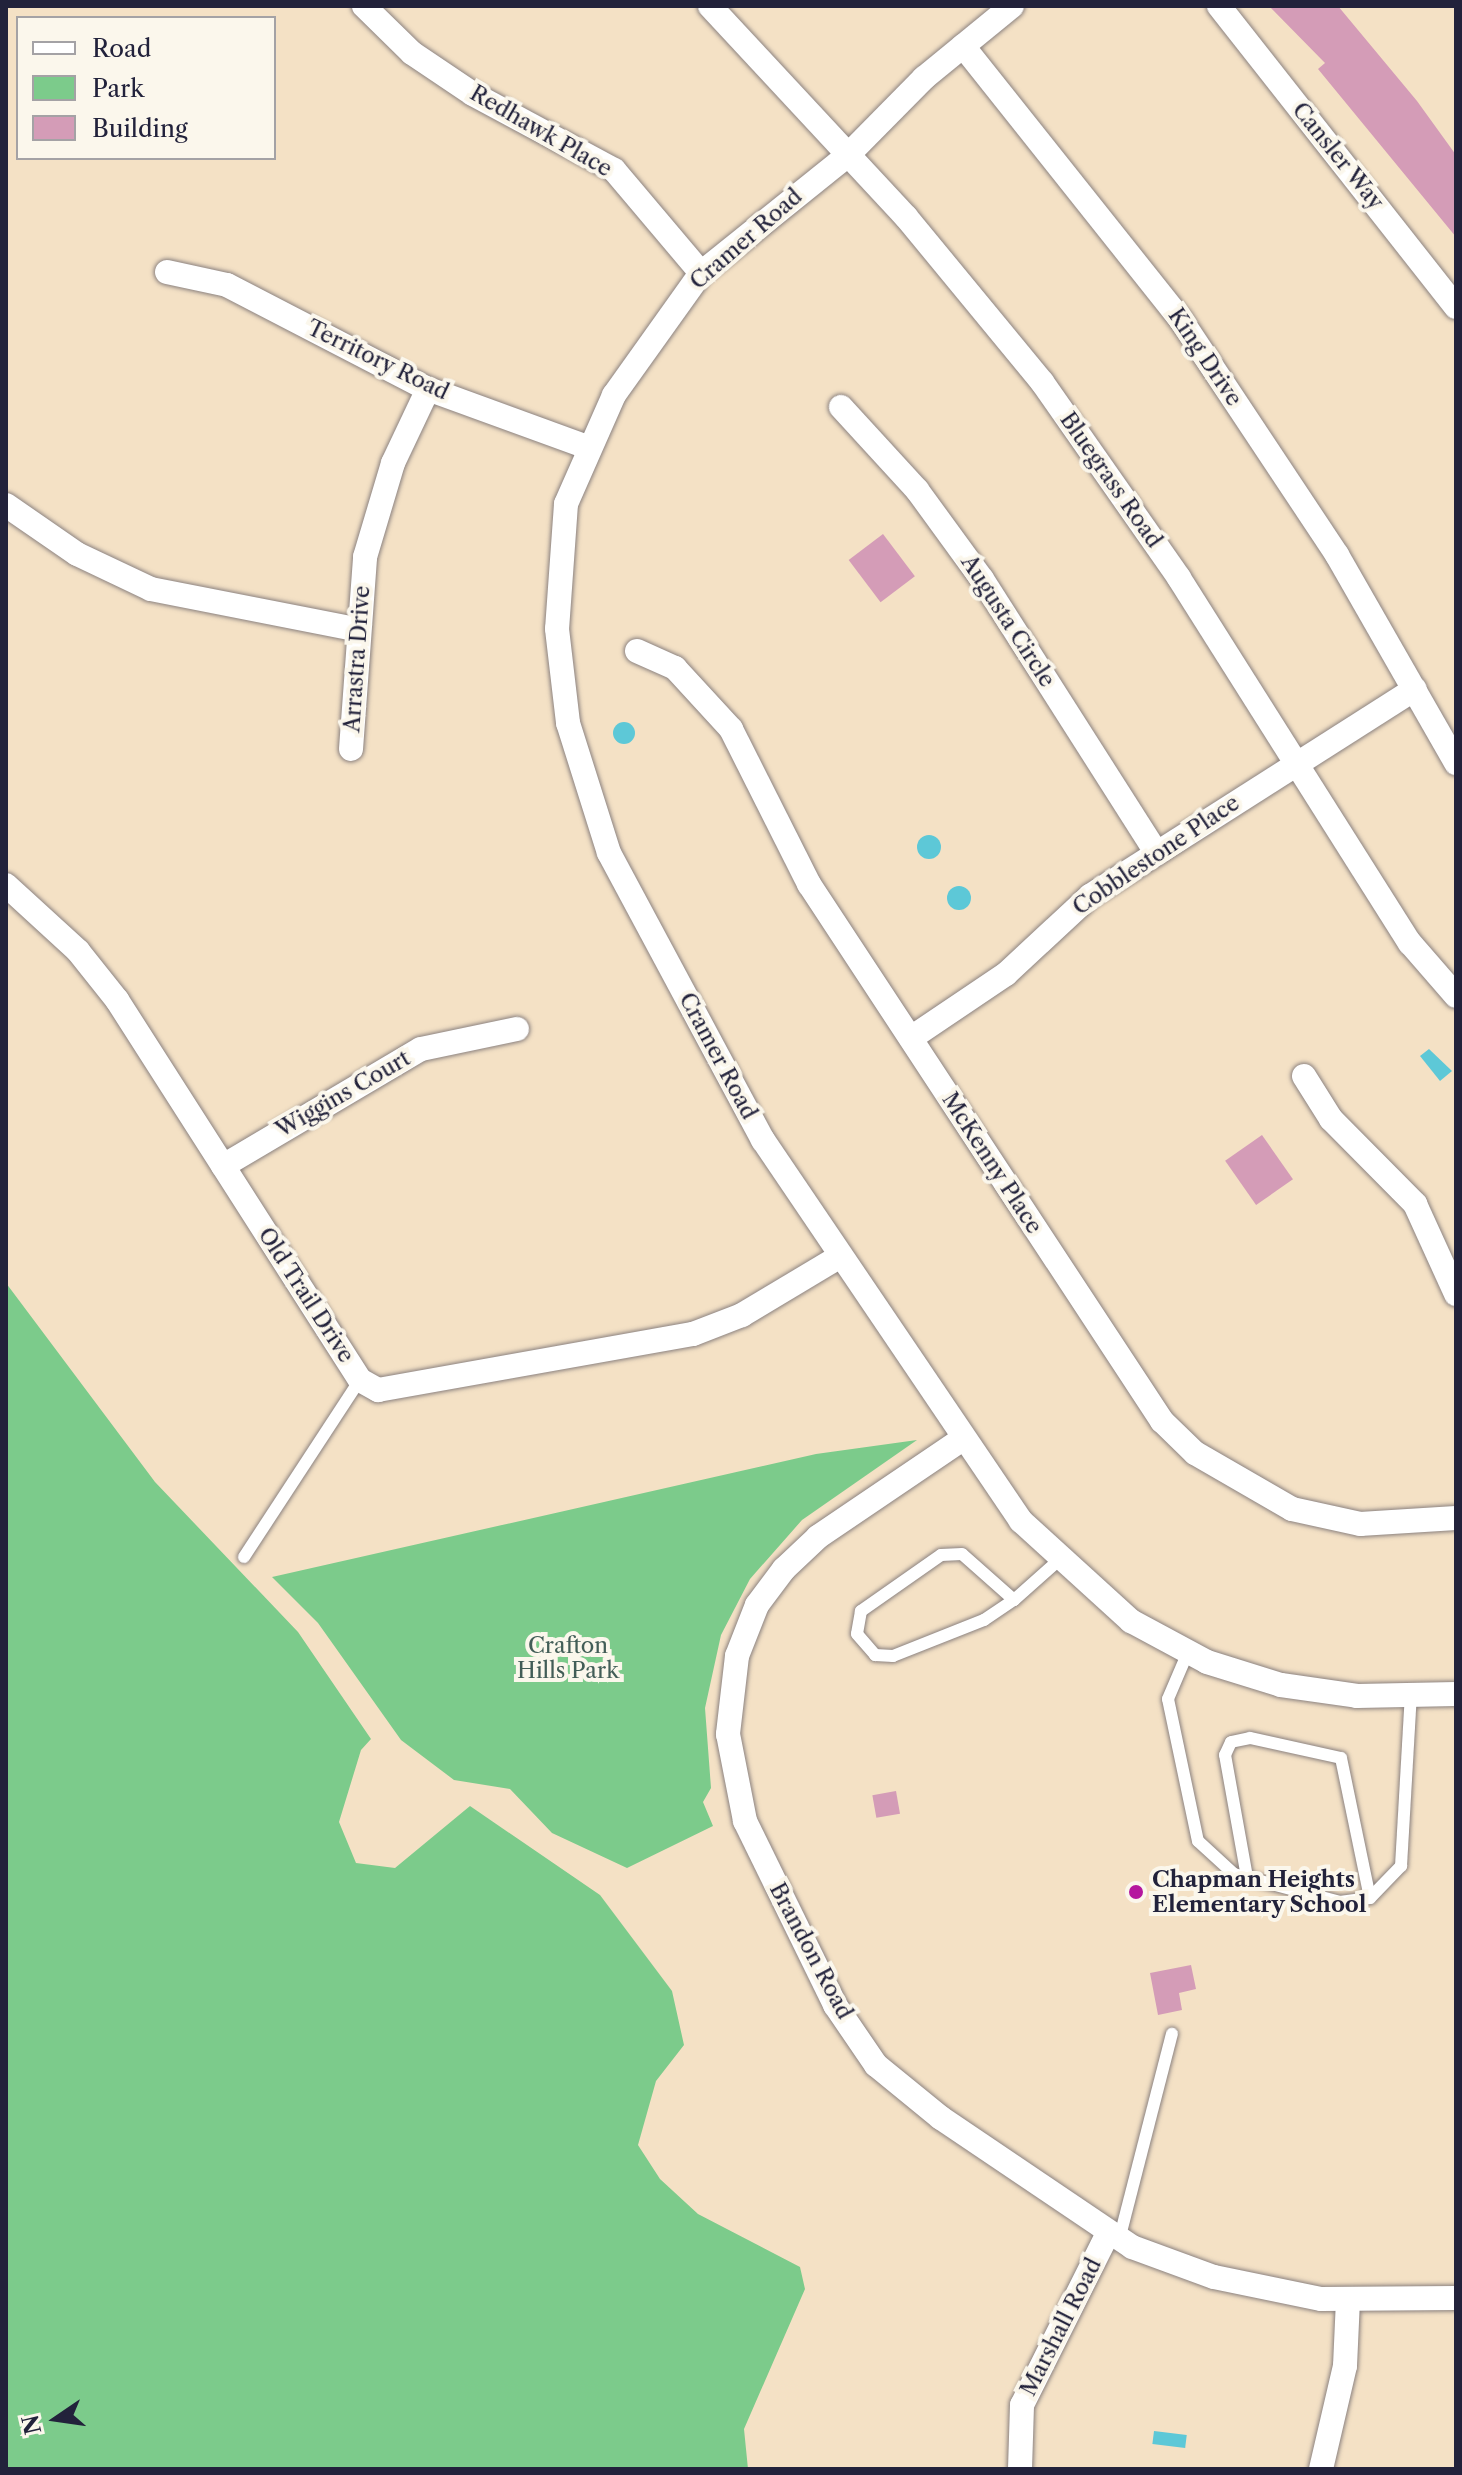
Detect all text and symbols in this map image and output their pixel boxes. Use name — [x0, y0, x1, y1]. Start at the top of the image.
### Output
legend — [16, 16, 276, 160]
text: Road — [92, 34, 151, 63]
text: Park — [92, 74, 144, 103]
street label: Redhawk Place — [465, 80, 617, 182]
street label: Cansler Way — [1286, 97, 1390, 215]
text: Building — [92, 114, 188, 143]
street label: Cramer Road — [684, 183, 808, 295]
street label: King Drive — [1163, 303, 1247, 411]
street label: Territory Road — [303, 314, 453, 406]
street label: Bluegrass Road — [1054, 407, 1168, 553]
street label: Augusta Circle — [955, 550, 1061, 692]
street label: Arrastra Drive — [339, 585, 375, 733]
street label: Cobblestone Place — [1068, 790, 1244, 920]
street label: Cramer Road — [673, 988, 763, 1124]
street label: Wiggins Court — [271, 1045, 415, 1143]
street label: McKenny Place — [936, 1087, 1048, 1239]
street label: Old Trail Drive — [252, 1222, 360, 1368]
park label: Crafton Hills Park — [517, 1632, 619, 1684]
place label: Chapman Heights Elementary School — [1152, 1866, 1367, 1918]
street label: Brandon Road — [764, 1878, 858, 2024]
marker: Chapman Heights Elementary School — [1127, 1883, 1145, 1901]
street label: Marshall Road — [1015, 2254, 1107, 2400]
north arrow — [16, 2379, 96, 2459]
text: N — [17, 2412, 47, 2437]

